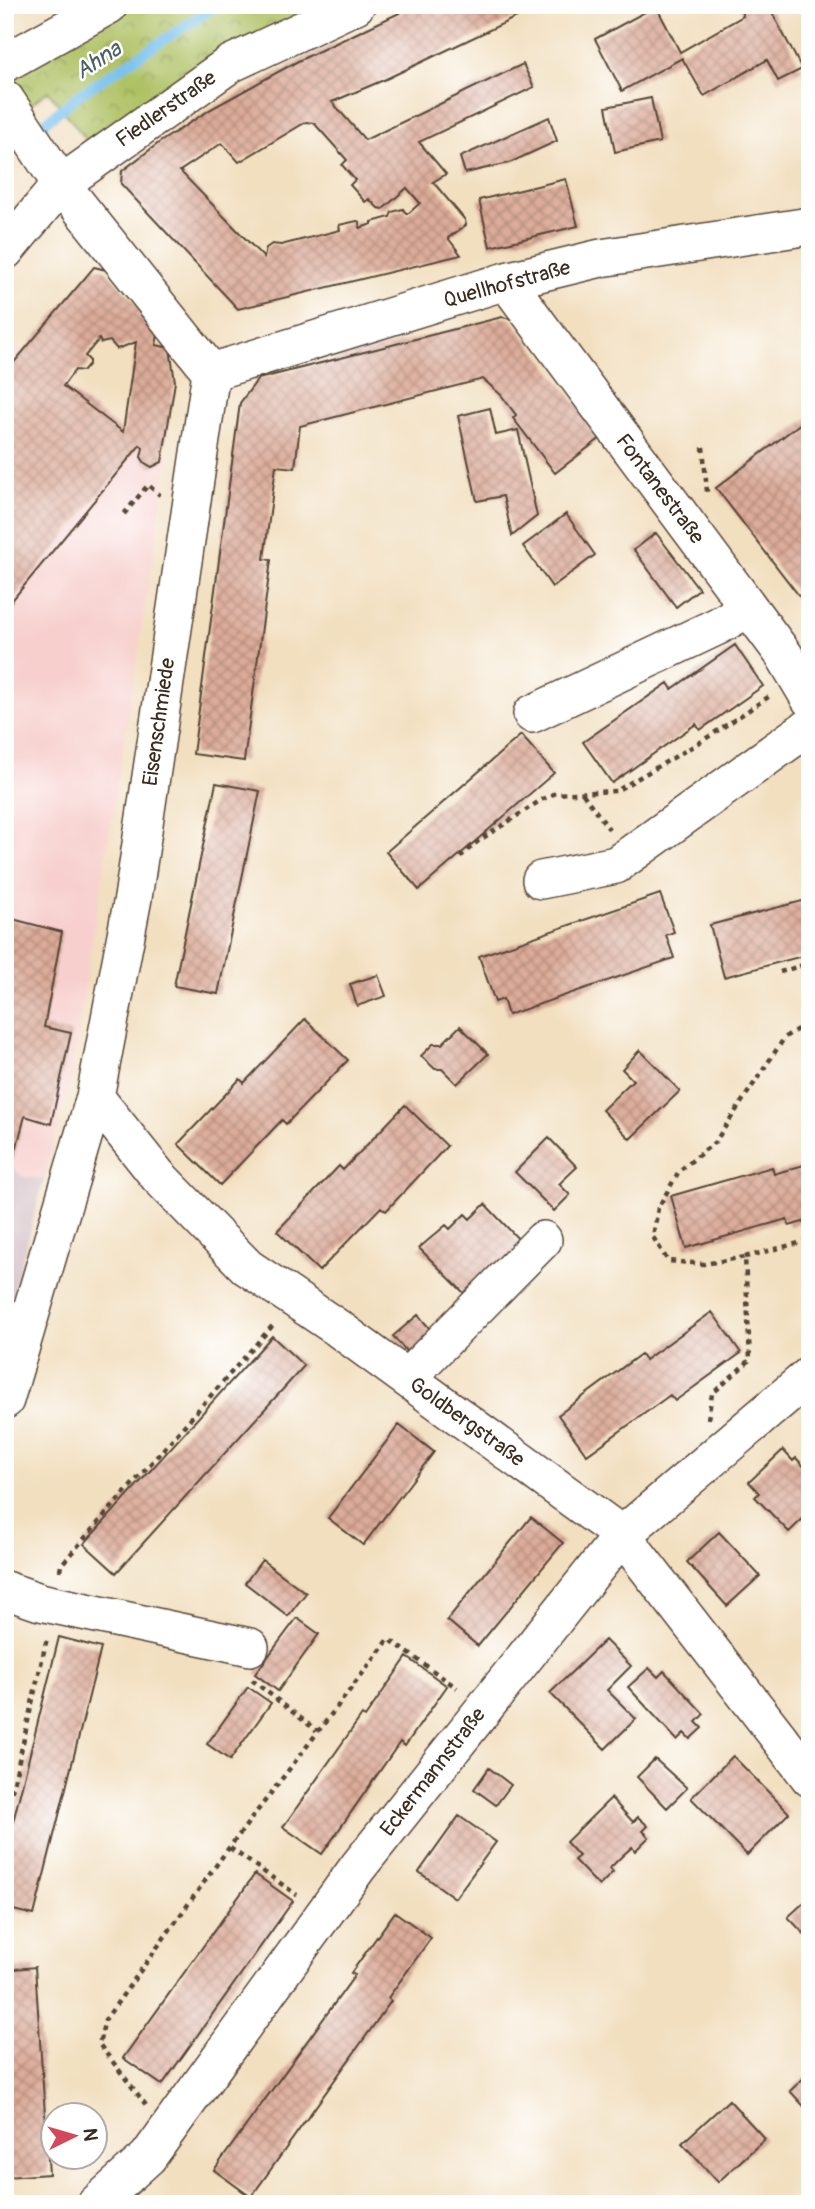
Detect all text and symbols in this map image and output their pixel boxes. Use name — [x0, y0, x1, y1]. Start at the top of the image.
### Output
water label: Ahna — [69, 34, 128, 86]
street label: Fiedlerstraße — [110, 64, 222, 154]
street label: Quellhofstraße — [441, 254, 574, 314]
street label: Fontanestraße — [610, 429, 711, 550]
street label: Eisenschmiede — [137, 656, 181, 788]
street label: Goldbergstraße — [404, 1371, 531, 1473]
street label: Eckermannstraße — [374, 1702, 492, 1842]
north arrow — [38, 2100, 108, 2170]
text: N — [77, 2127, 102, 2142]

